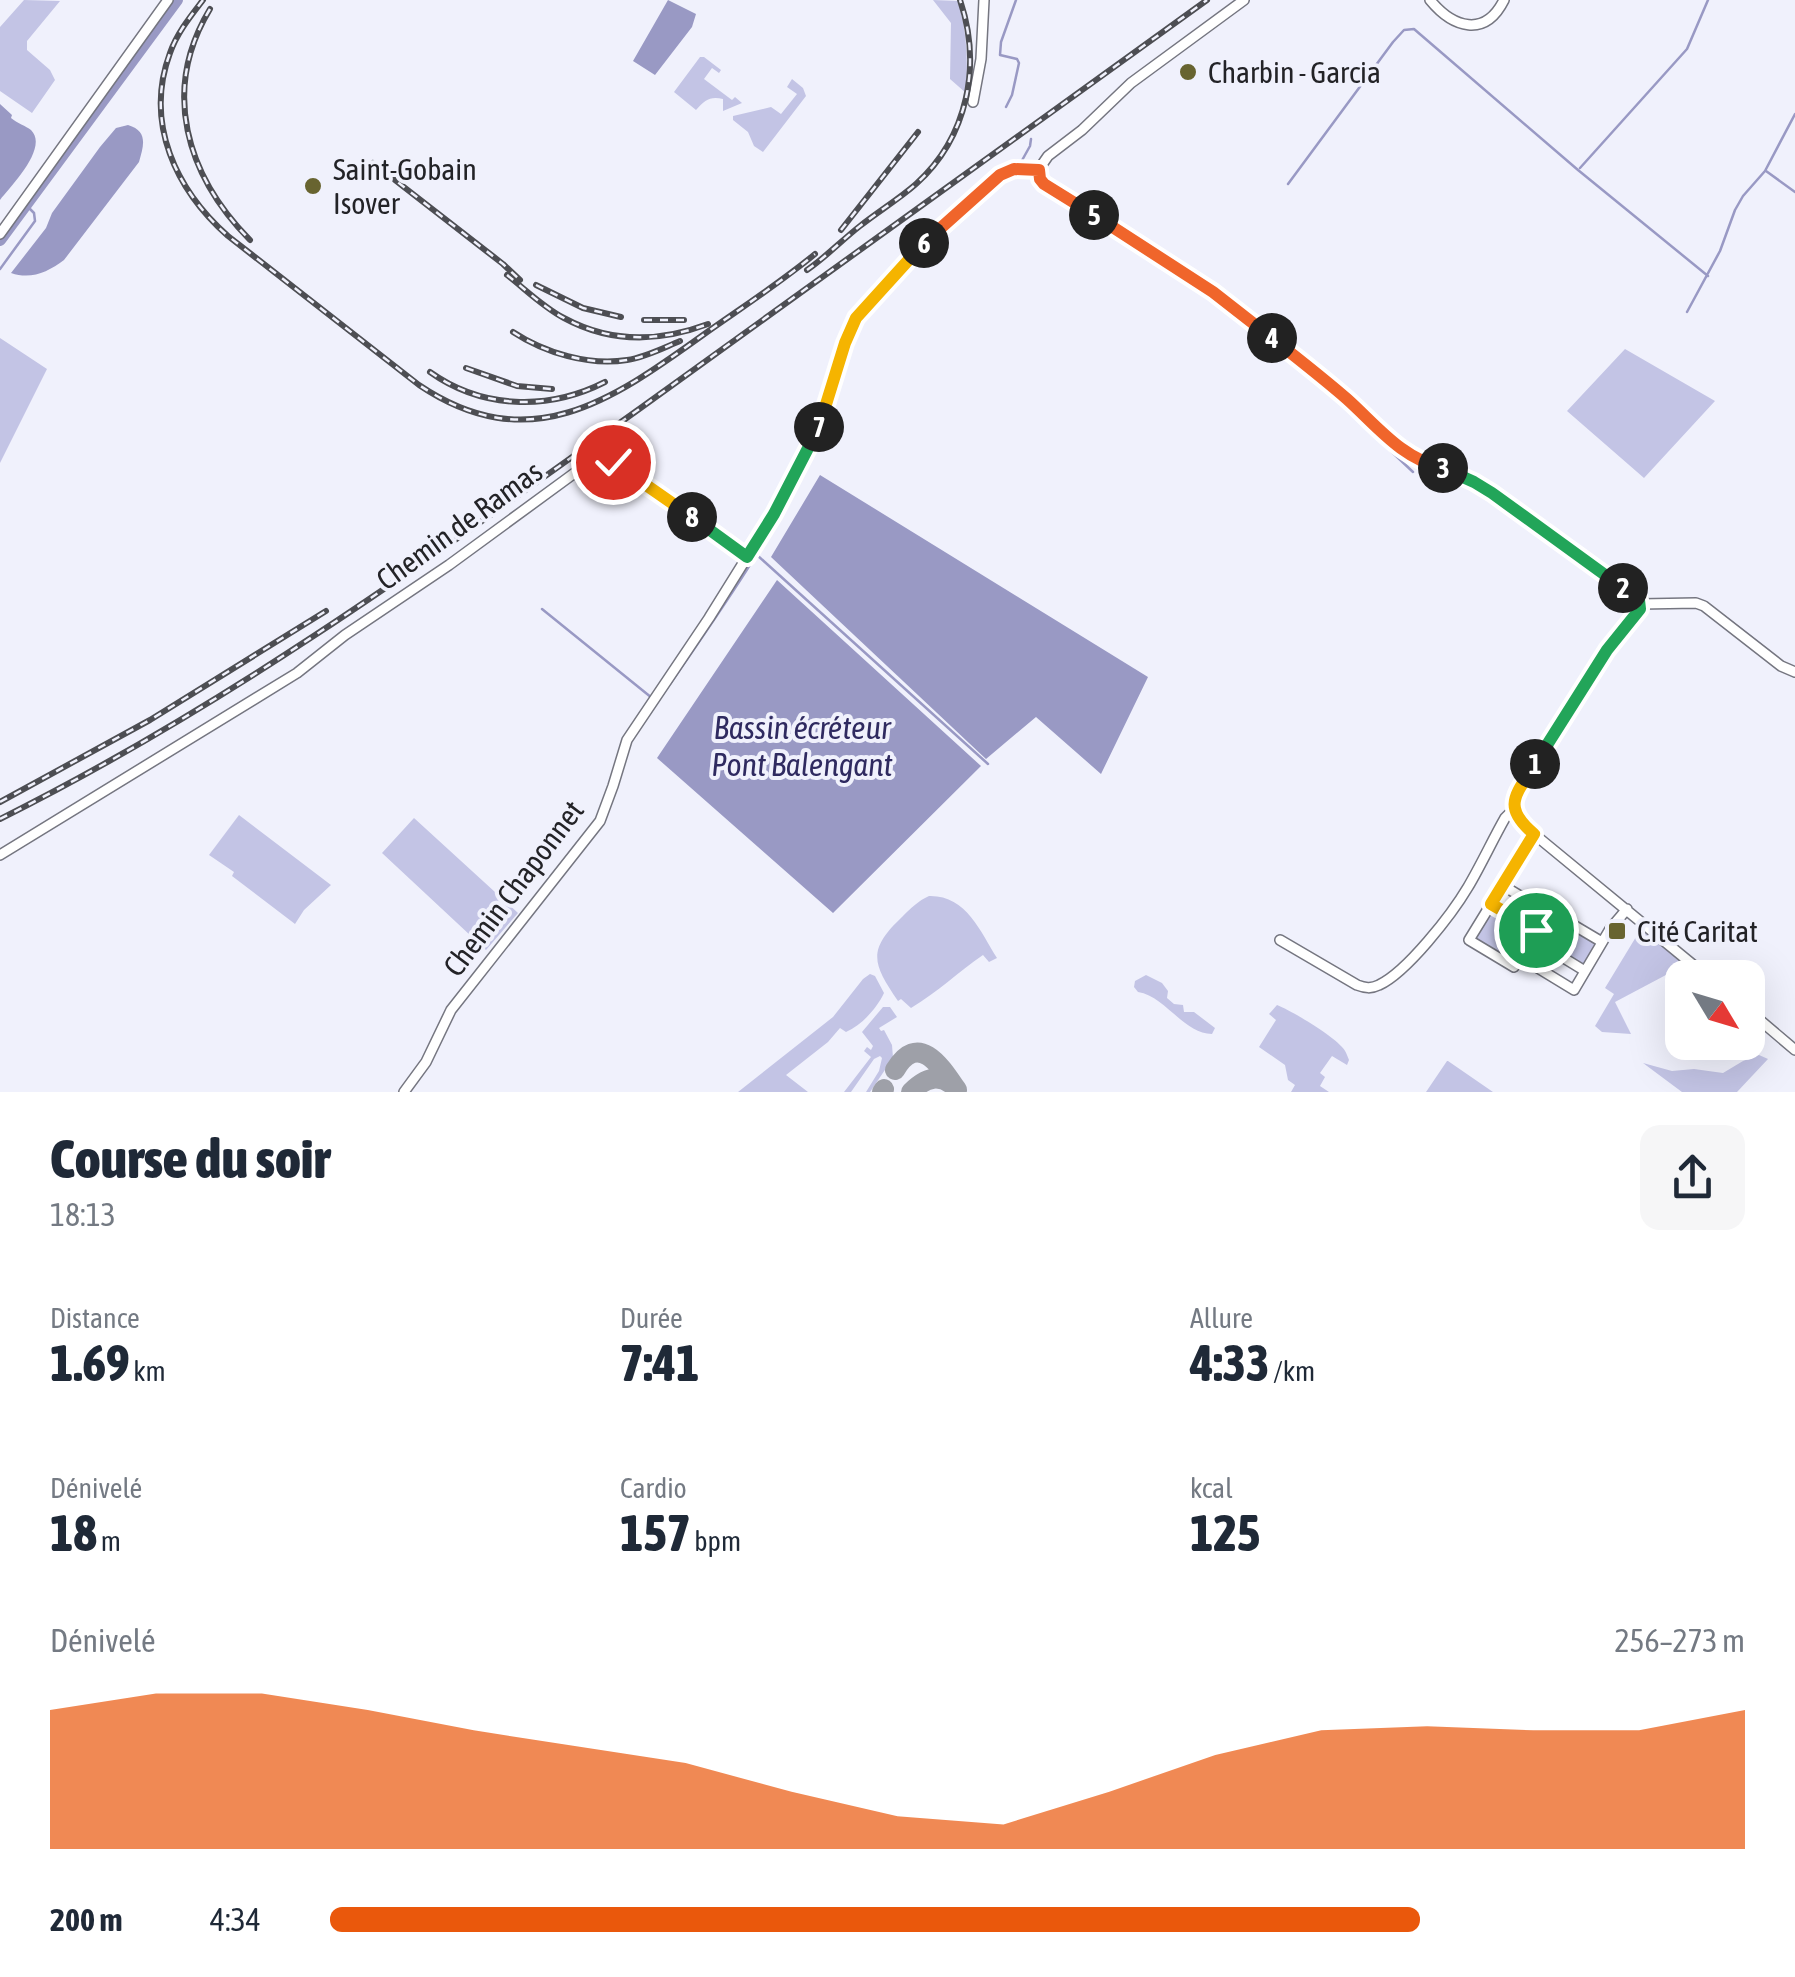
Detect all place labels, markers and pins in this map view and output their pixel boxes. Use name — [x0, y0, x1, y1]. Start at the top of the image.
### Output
place label: Charbin - Garcia — [1208, 55, 1381, 89]
marker: Charbin - Garcia — [1177, 61, 1199, 83]
place label: Saint-Gobain Isover — [333, 152, 477, 220]
marker: Saint-Gobain Isover — [302, 175, 324, 197]
pin: 5 — [1069, 190, 1119, 240]
pin: 6 — [899, 218, 949, 268]
pin: 4 — [1247, 313, 1297, 363]
pin: 7 — [794, 402, 844, 452]
pin — [571, 420, 656, 505]
pin: 3 — [1418, 443, 1468, 493]
pin: 8 — [667, 492, 717, 542]
pin: 2 — [1598, 563, 1648, 613]
pin: 1 — [1510, 739, 1560, 789]
pin — [1494, 888, 1579, 973]
place label: Cité Caritat — [1637, 914, 1758, 948]
marker: Cité Caritat — [1606, 920, 1628, 942]

